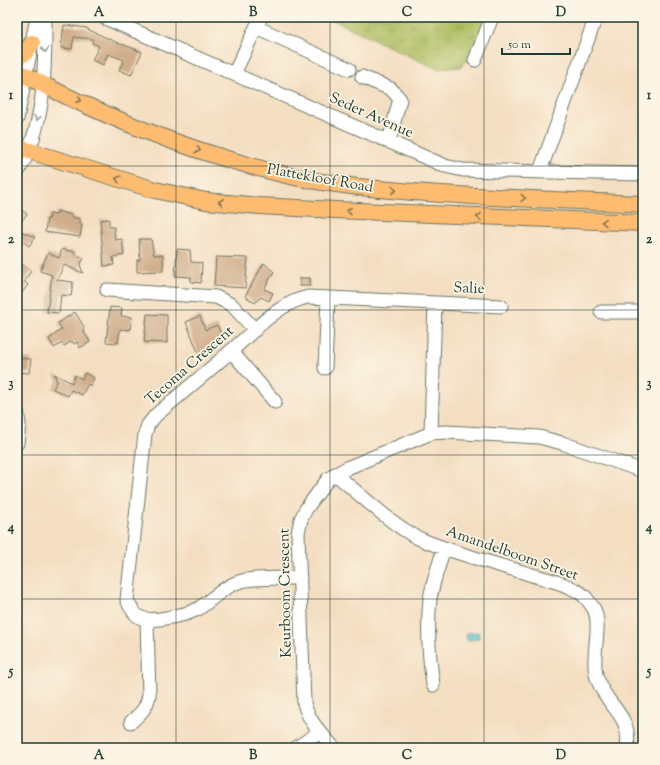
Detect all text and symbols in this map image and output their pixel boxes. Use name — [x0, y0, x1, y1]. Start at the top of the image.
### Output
text: A — [94, 4, 105, 22]
text: B — [249, 4, 258, 22]
text: C — [402, 4, 412, 22]
text: D — [556, 4, 566, 22]
scale bar — [502, 30, 570, 56]
text: 50 m — [507, 36, 531, 54]
one-way arrow — [40, 47, 49, 53]
text: 1 — [9, 87, 14, 105]
text: 1 — [647, 87, 652, 105]
street label: Seder Avenue — [326, 88, 416, 144]
one-way arrow — [74, 95, 82, 103]
one-way arrow — [34, 115, 42, 121]
one-way arrow — [195, 145, 202, 154]
street label: Plattekloof Road — [265, 159, 375, 199]
one-way arrow — [114, 175, 121, 184]
one-way arrow — [391, 186, 397, 195]
one-way arrow — [520, 194, 526, 203]
one-way arrow — [218, 198, 224, 207]
one-way arrow — [346, 207, 352, 215]
one-way arrow — [476, 212, 482, 221]
one-way arrow — [601, 218, 607, 226]
text: 2 — [8, 231, 15, 249]
text: 2 — [646, 231, 653, 249]
street label: Salie — [453, 278, 485, 300]
street label: Tecoma Crescent — [141, 321, 239, 411]
text: 3 — [8, 375, 14, 393]
text: 3 — [646, 375, 652, 393]
text: 4 — [7, 519, 15, 537]
text: 4 — [645, 519, 653, 537]
street label: Amandelboom Street — [443, 521, 581, 587]
street label: Keurboom Crescent — [274, 528, 298, 658]
text: 5 — [8, 663, 14, 681]
text: 5 — [646, 663, 652, 681]
text: A — [94, 747, 105, 765]
text: B — [249, 747, 258, 765]
text: C — [402, 747, 412, 765]
text: D — [556, 747, 566, 765]

